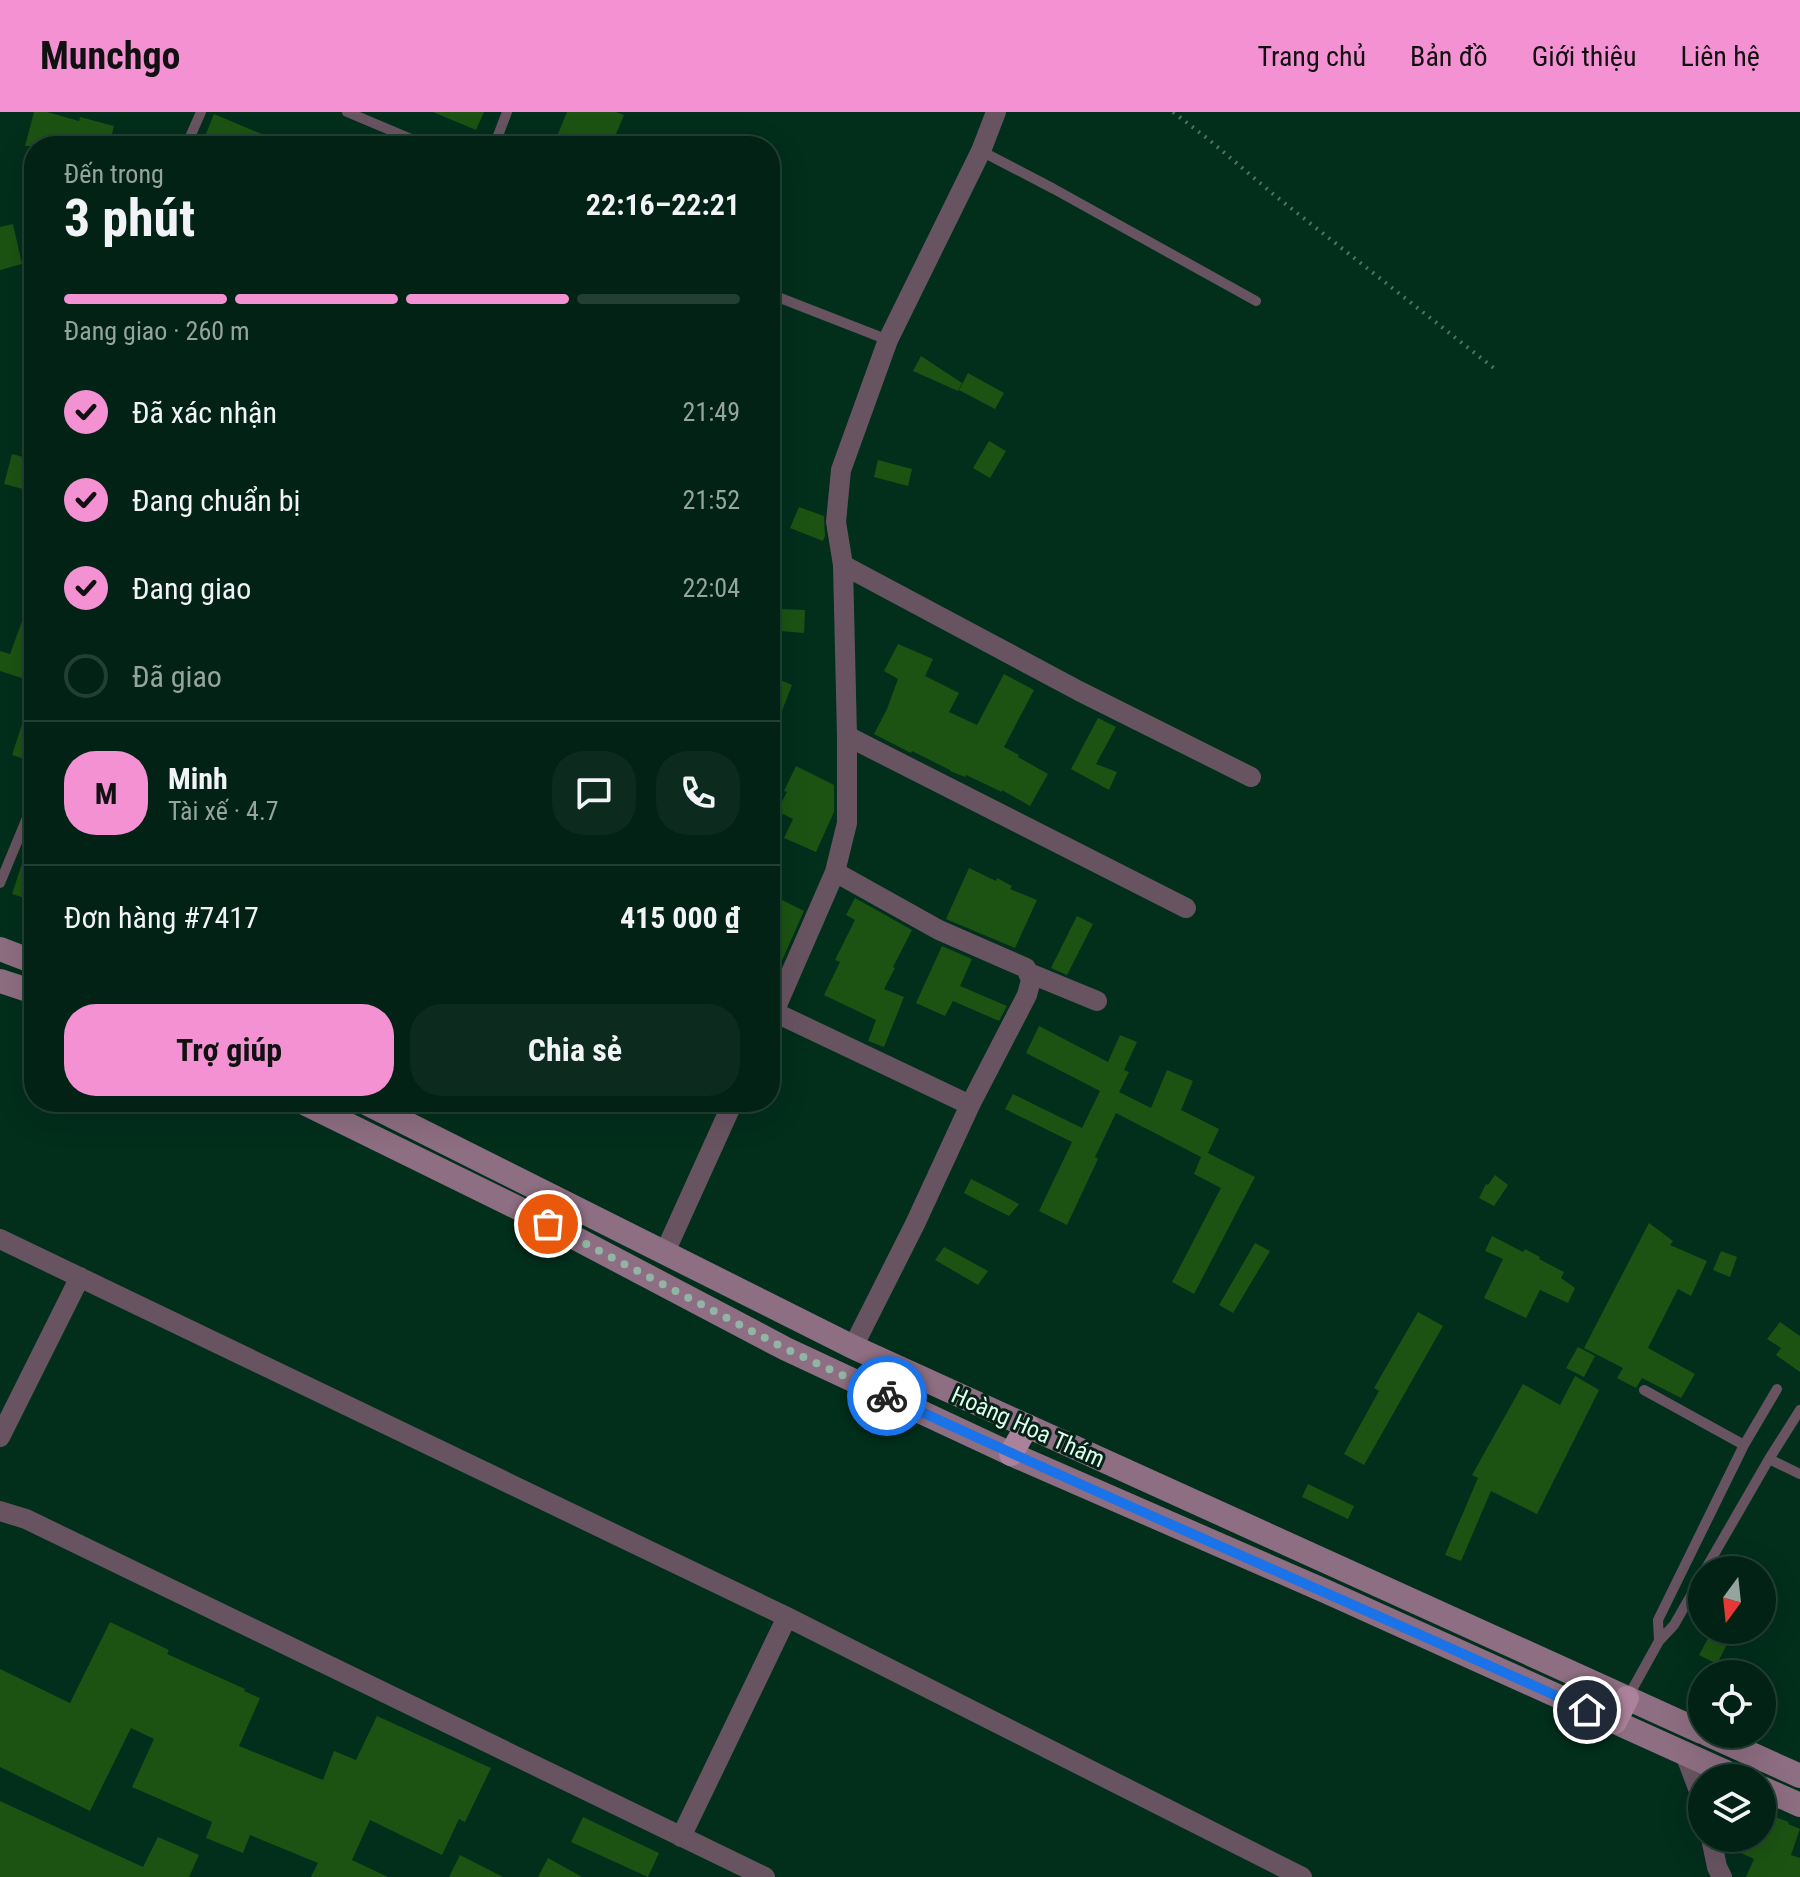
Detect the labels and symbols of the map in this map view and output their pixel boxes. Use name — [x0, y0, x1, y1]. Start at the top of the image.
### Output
pin — [514, 1190, 582, 1258]
courier — [847, 1356, 927, 1436]
street label: Hoàng Hoa Thám — [947, 1381, 1109, 1473]
north arrow — [1688, 1556, 1776, 1644]
pin — [1553, 1676, 1621, 1744]

